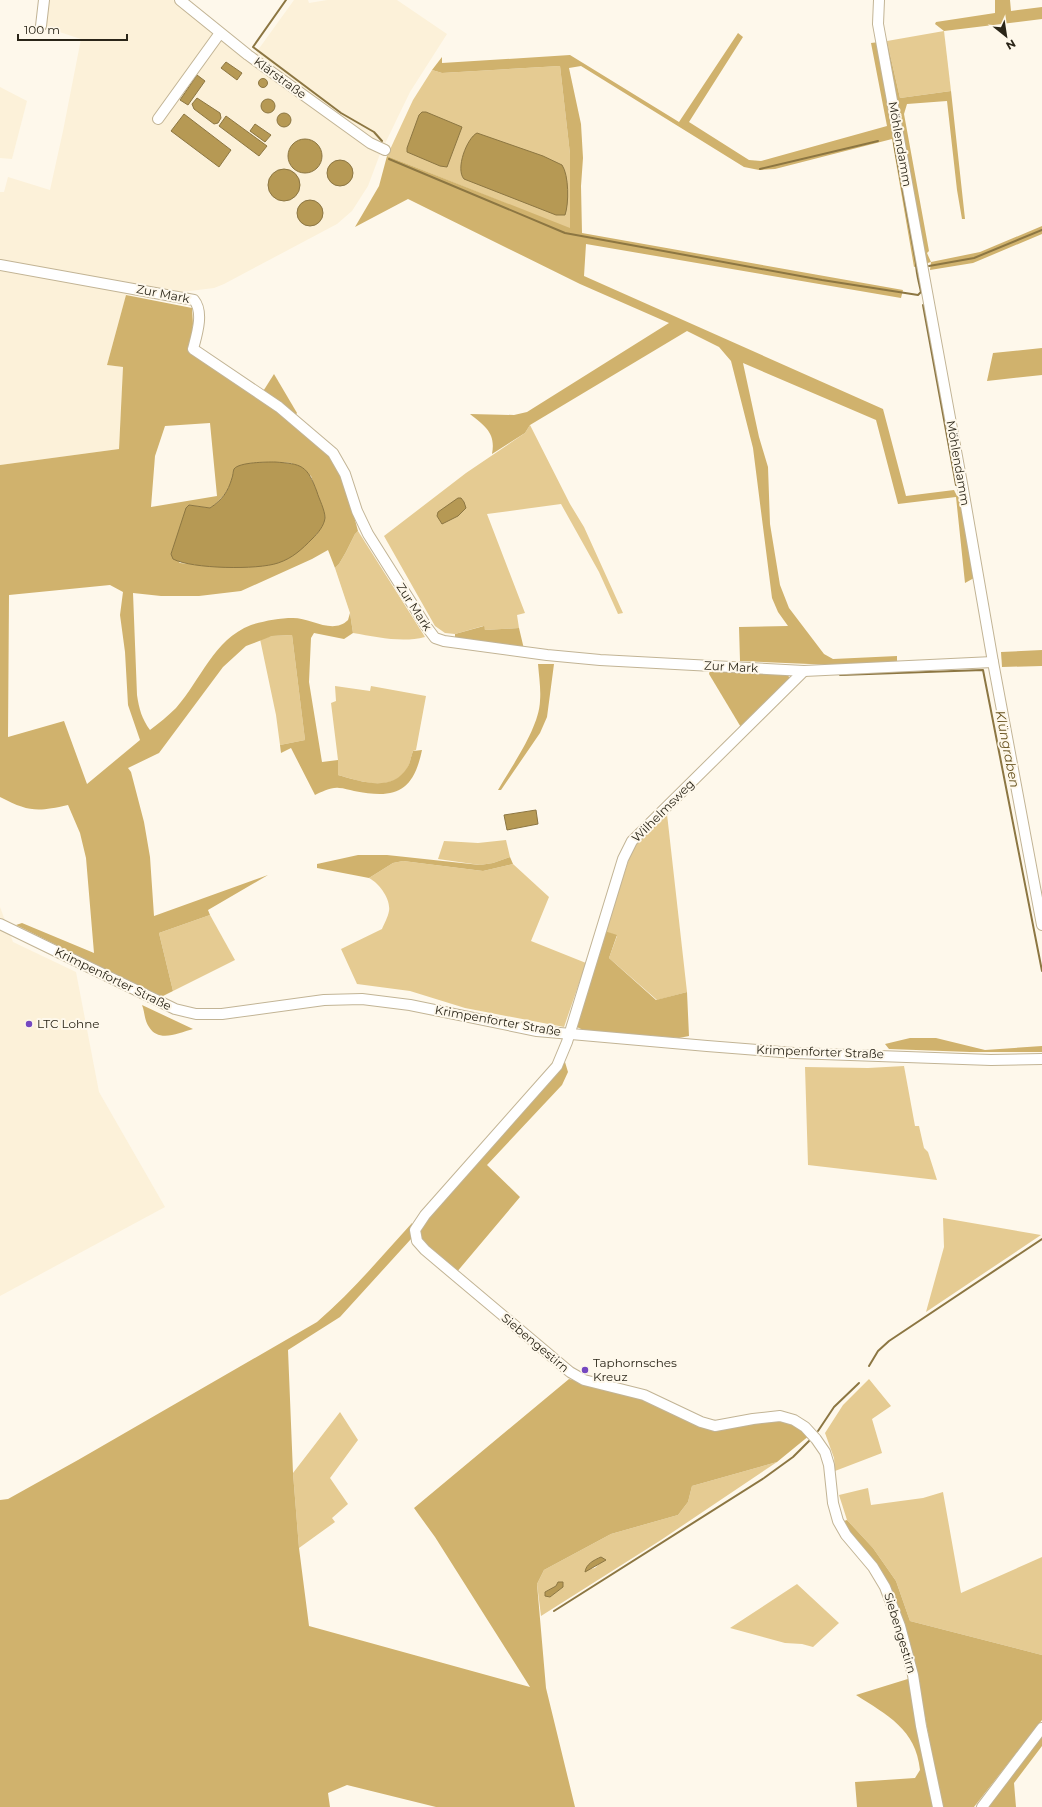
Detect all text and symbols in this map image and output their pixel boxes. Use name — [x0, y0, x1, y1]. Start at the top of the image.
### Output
scale bar — [18, 16, 127, 42]
north arrow — [986, 16, 1026, 56]
text: 100 m — [24, 22, 60, 37]
text: N — [1004, 36, 1018, 53]
street label: Klärstraße — [251, 54, 309, 102]
street label: Möhlendamm — [886, 100, 915, 188]
street label: Zur Mark — [135, 281, 192, 306]
street label: Möhlendamm — [944, 419, 973, 507]
street label: Zur Mark — [393, 580, 436, 634]
street label: Zur Mark — [704, 658, 759, 675]
water label: Klüngraben — [993, 709, 1023, 789]
street label: Wilhelmsweg — [628, 776, 697, 845]
street label: Krimpenforter Straße — [52, 944, 174, 1013]
street label: Krimpenforter Straße — [434, 1002, 562, 1039]
place label: LTC Lohne — [37, 1016, 100, 1031]
marker: LTC Lohne — [24, 1019, 34, 1029]
street label: Krimpenforter Straße — [756, 1042, 884, 1061]
street label: Siebengestirn — [498, 1310, 572, 1375]
place label: Taphornsches Kreuz — [593, 1355, 677, 1384]
marker: Taphornsches Kreuz — [580, 1365, 590, 1375]
street label: Siebengestirn — [881, 1591, 920, 1675]

